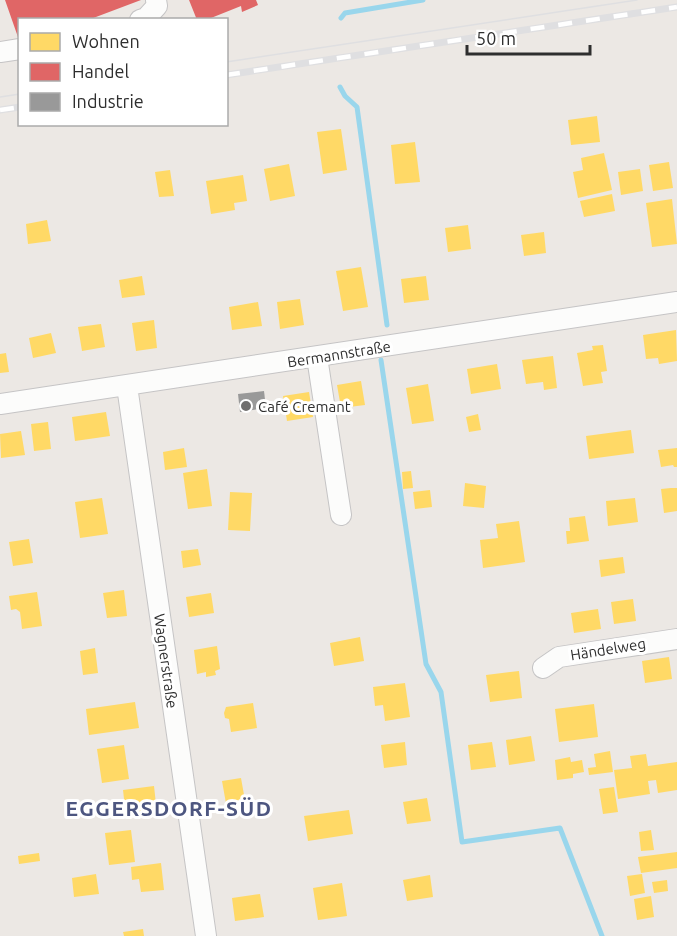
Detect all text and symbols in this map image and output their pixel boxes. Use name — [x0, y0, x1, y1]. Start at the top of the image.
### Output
legend — [18, 18, 228, 126]
scale bar — [467, 18, 590, 56]
text: 50 m — [476, 28, 516, 48]
text: Wohnen — [72, 31, 140, 51]
text: Handel — [72, 61, 130, 81]
text: Industrie — [72, 91, 144, 111]
street label: Bermannstraße — [286, 337, 392, 371]
place label: Café Cremant — [258, 398, 351, 415]
marker: Café Cremant — [239, 399, 253, 413]
street label: Wagnerstraße — [151, 613, 181, 709]
street label: Händelweg — [569, 635, 647, 663]
district label: EGGERSDORF-SÜD — [65, 796, 273, 820]

